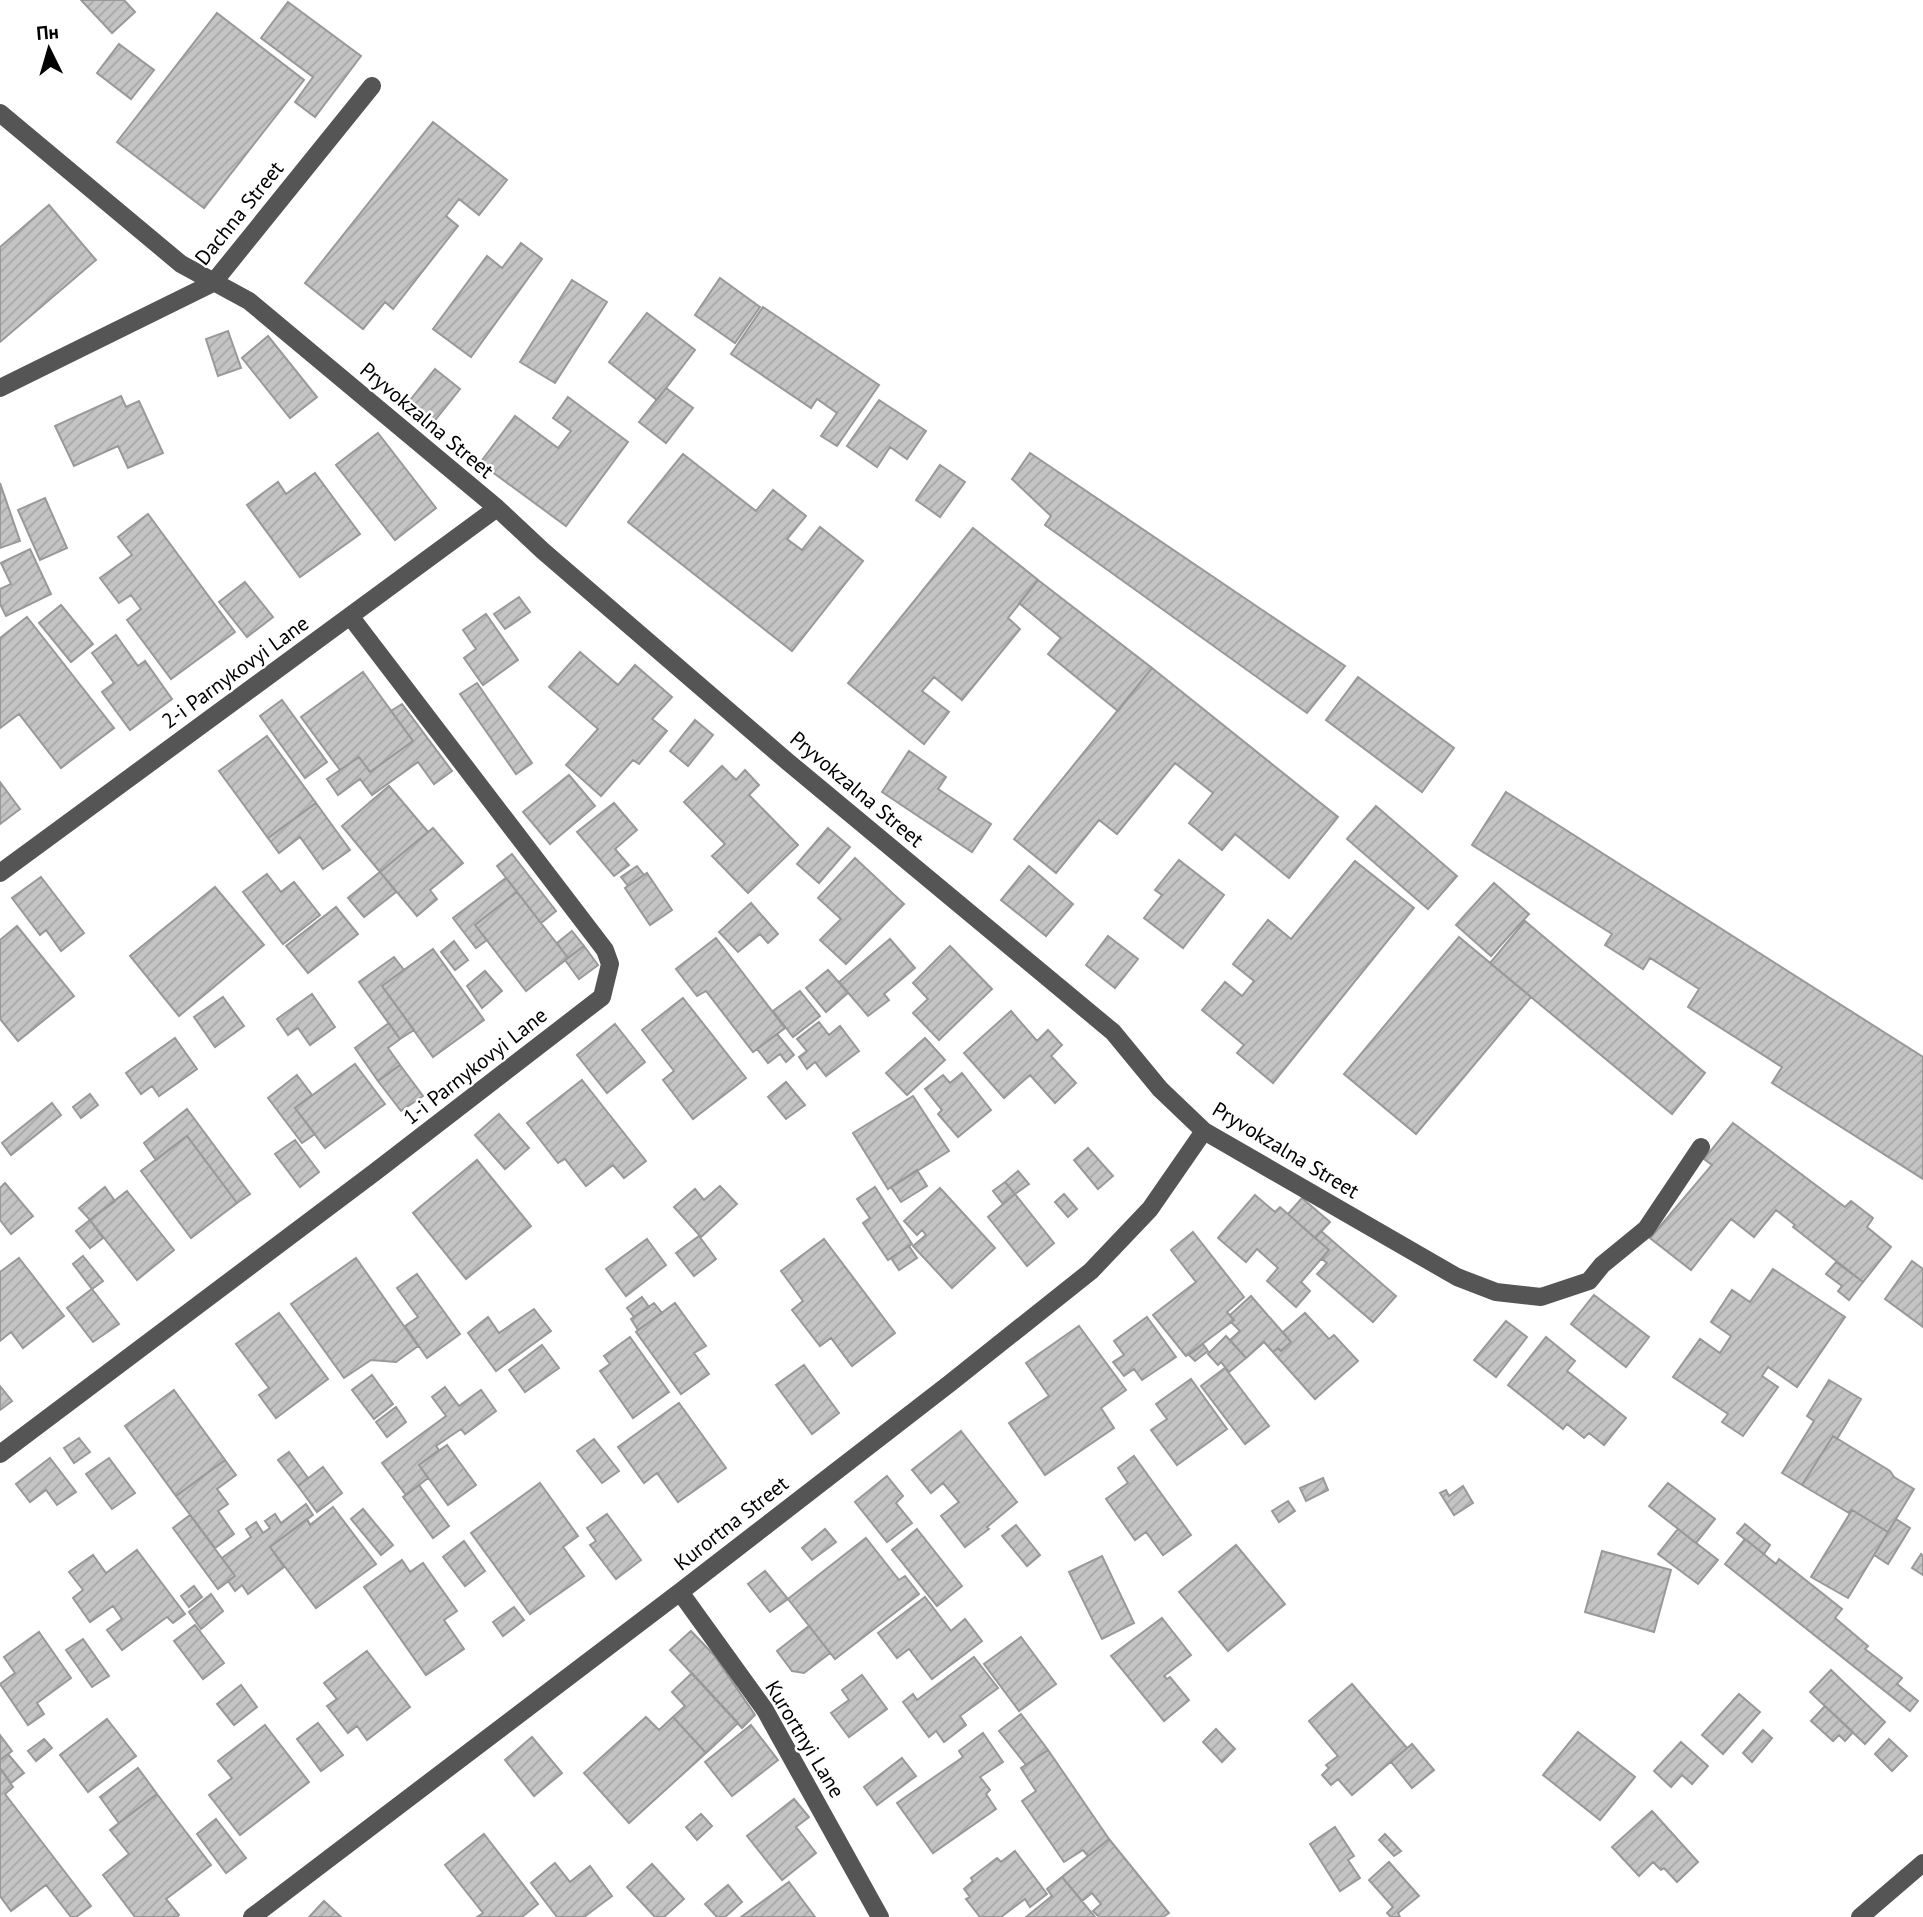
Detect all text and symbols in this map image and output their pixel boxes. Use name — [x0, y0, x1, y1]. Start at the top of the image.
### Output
north arrow — [14, 14, 84, 84]
text: Пн — [35, 19, 60, 45]
street label: Dachna Street — [189, 155, 289, 271]
street label: Pryvokzalna Street — [355, 356, 499, 484]
street label: 2-i Parnykovyi Lane — [156, 610, 314, 734]
street label: Pryvokzalna Street — [785, 725, 929, 853]
street label: 1-i Parnykovyi Lane — [398, 1001, 552, 1131]
street label: Pryvokzalna Street — [1208, 1096, 1364, 1204]
street label: Kurortna Street — [668, 1470, 794, 1576]
street label: Kurortnyi Lane — [759, 1675, 851, 1803]

